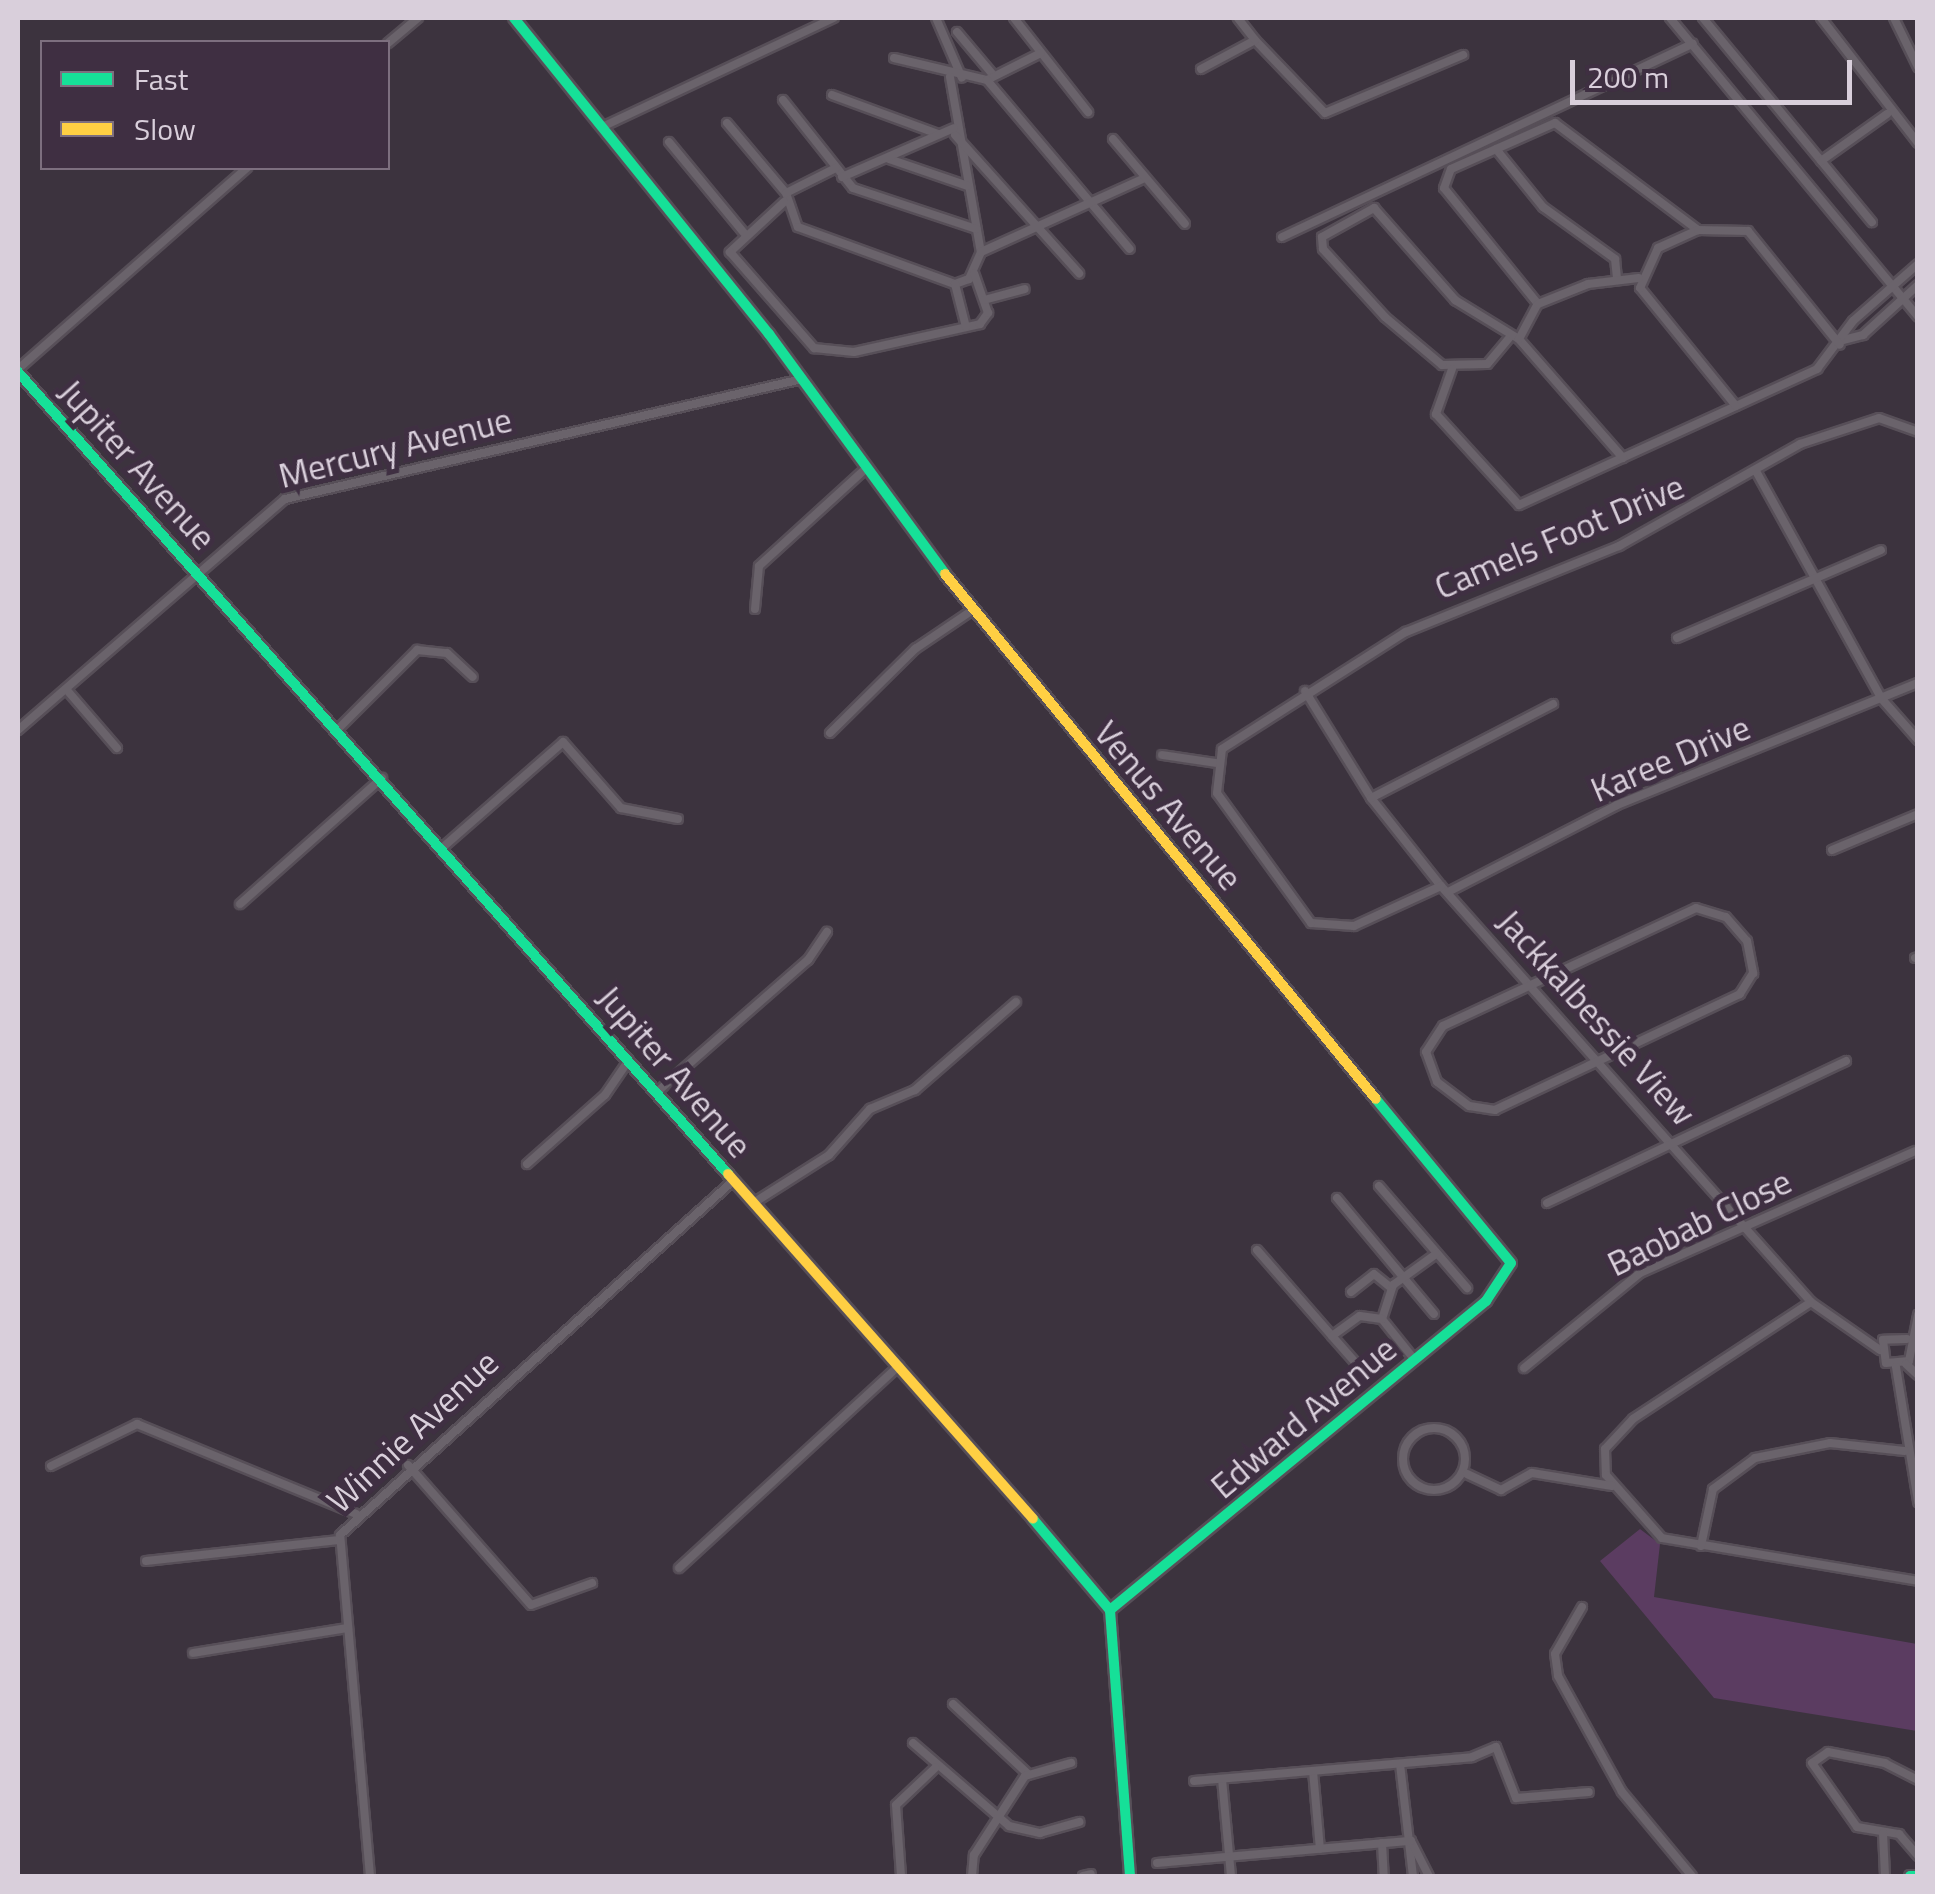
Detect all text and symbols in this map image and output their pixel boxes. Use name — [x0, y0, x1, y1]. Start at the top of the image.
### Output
legend — [40, 40, 390, 170]
scale bar — [1575, 40, 1858, 102]
text: 200 m — [1587, 54, 1669, 100]
text: Fast — [134, 56, 188, 102]
text: Slow — [134, 106, 196, 152]
street label: Jupiter Avenue — [51, 370, 225, 558]
street label: Mercury Avenue — [274, 398, 516, 496]
street label: Camels Foot Drive — [1428, 465, 1690, 607]
street label: Karee Drive — [1584, 706, 1756, 810]
street label: Venus Avenue — [1086, 712, 1252, 898]
street label: Jackkalbessie View — [1489, 900, 1705, 1134]
street label: Jupiter Avenue — [589, 976, 761, 1166]
street label: Baobab Close — [1600, 1159, 1798, 1285]
street label: Edward Avenue — [1202, 1327, 1404, 1507]
street label: Winnie Avenue — [318, 1341, 506, 1521]

